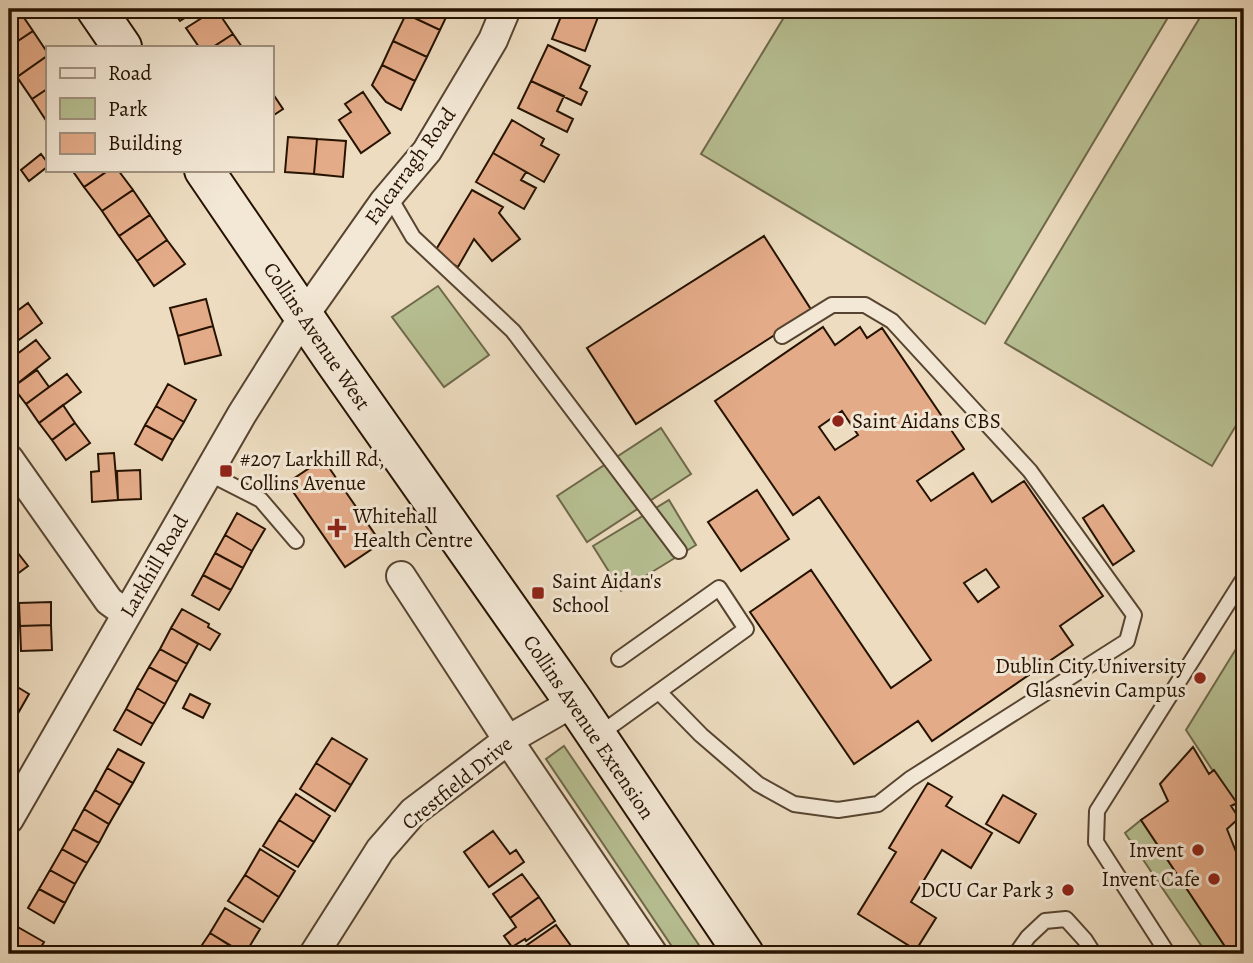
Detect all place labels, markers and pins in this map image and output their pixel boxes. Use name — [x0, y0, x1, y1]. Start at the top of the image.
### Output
place label: Saint Aidans CBS — [852, 407, 1001, 435]
marker: Saint Aidans CBS — [830, 413, 846, 429]
place label: #207 Larkhill Rd, Collins Avenue — [240, 445, 385, 497]
marker: #207 Larkhill Rd, Collins Avenue — [218, 463, 234, 479]
place label: Whitehall Health Centre — [352, 502, 473, 554]
marker: Whitehall Health Centre — [327, 518, 347, 538]
place label: Saint Aidan's School — [552, 567, 662, 619]
marker: Saint Aidan's School — [530, 585, 546, 601]
place label: Dublin City University Glasnevin Campus — [995, 652, 1187, 704]
marker: Dublin City University Glasnevin Campus — [1192, 670, 1208, 686]
place label: Invent — [1129, 836, 1184, 864]
marker: Invent — [1190, 842, 1206, 858]
place label: Invent Cafe — [1102, 865, 1200, 893]
marker: Invent Cafe — [1206, 871, 1222, 887]
place label: DCU Car Park 3 — [920, 876, 1054, 904]
marker: DCU Car Park 3 — [1060, 882, 1076, 898]

